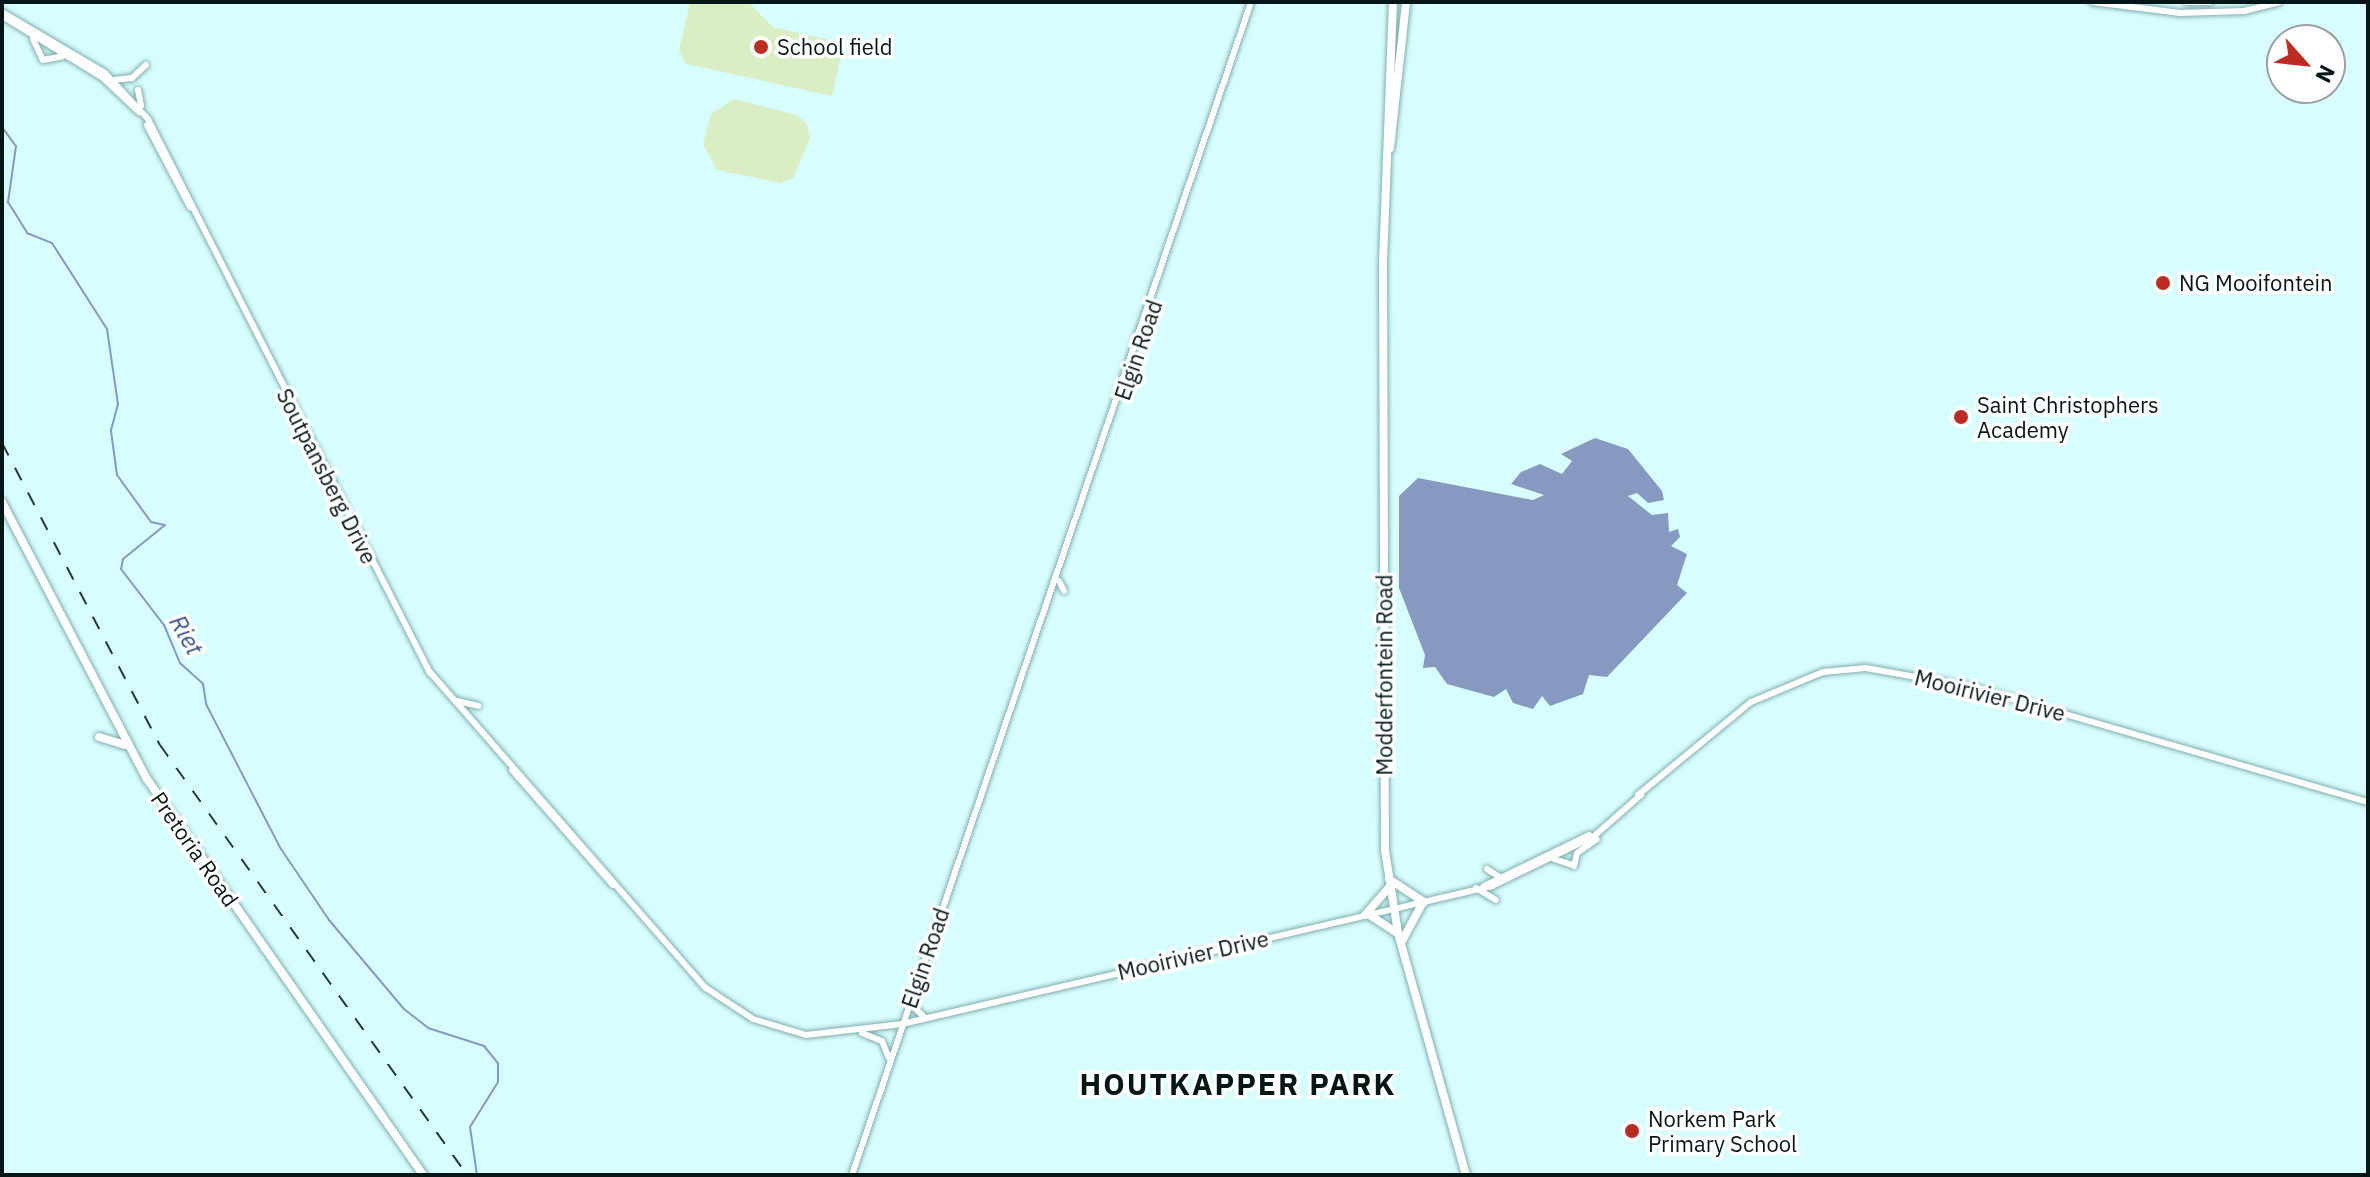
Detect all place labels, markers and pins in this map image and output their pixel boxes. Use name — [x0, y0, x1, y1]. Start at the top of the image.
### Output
place label: School field — [777, 34, 892, 60]
marker: School field — [752, 38, 770, 56]
place label: NG Mooifontein — [2179, 270, 2333, 296]
marker: NG Mooifontein — [2154, 274, 2172, 292]
place label: Saint Christophers Academy — [1977, 391, 2159, 442]
marker: Saint Christophers Academy — [1952, 408, 1970, 426]
place label: Norkem Park Primary School — [1648, 1105, 1797, 1156]
marker: Norkem Park Primary School — [1623, 1122, 1641, 1140]

